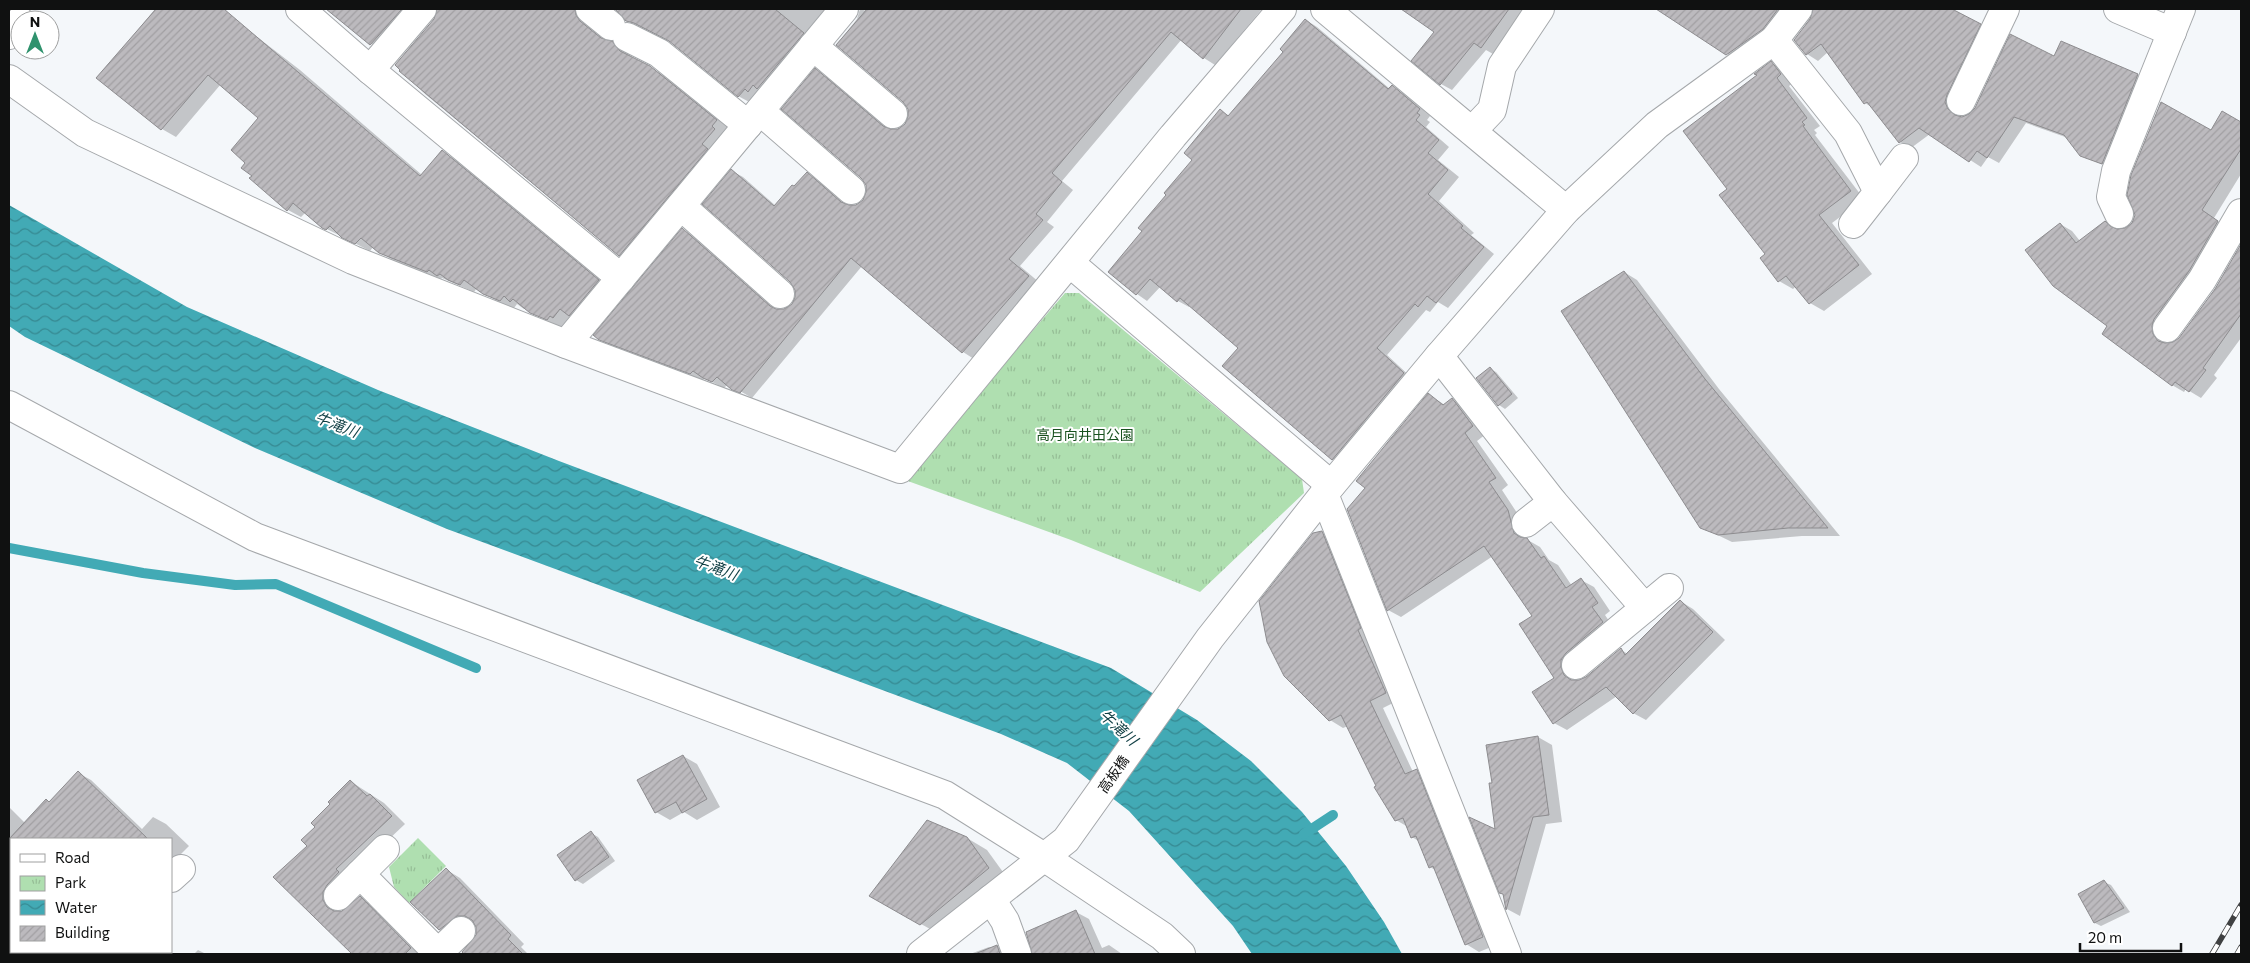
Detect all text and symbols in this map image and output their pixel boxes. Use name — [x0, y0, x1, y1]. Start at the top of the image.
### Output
north arrow — [10, 10, 60, 60]
text: N — [30, 13, 40, 30]
water label: 牛滝川 — [313, 408, 363, 441]
park label: 高月向井田公園 — [1036, 426, 1134, 443]
water label: 牛滝川 — [692, 551, 742, 584]
water label: 牛滝川 — [1096, 705, 1143, 750]
street label: 高板橋 — [1094, 752, 1132, 796]
legend — [10, 838, 172, 953]
text: Road — [55, 848, 90, 866]
text: Park — [55, 873, 86, 891]
text: Water — [55, 898, 97, 916]
scale bar — [2080, 920, 2181, 952]
text: Building — [55, 923, 110, 941]
text: 20 m — [2088, 928, 2122, 946]

